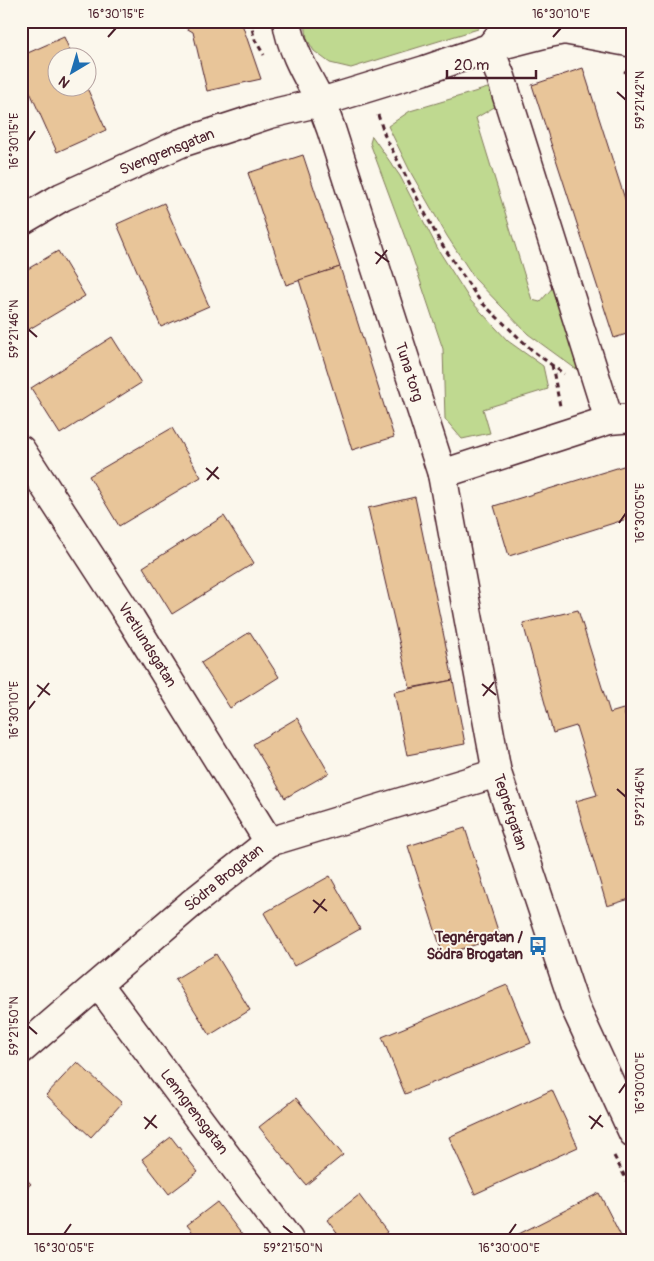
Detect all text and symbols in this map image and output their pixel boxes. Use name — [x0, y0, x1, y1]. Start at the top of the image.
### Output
text: 16°30'15"E — [88, 7, 144, 22]
text: 16°30'10"E — [532, 7, 590, 22]
north arrow — [48, 48, 98, 98]
scale bar — [447, 48, 535, 80]
text: 20 m — [454, 56, 489, 75]
text: 59°21'42"N — [633, 71, 648, 129]
text: N — [55, 72, 73, 91]
text: 16°30'15"E — [7, 113, 22, 169]
street label: Svengrensgatan — [117, 124, 217, 180]
text: 59°21'46"N — [7, 300, 22, 358]
street label: Tuna torg — [391, 340, 427, 404]
text: 16°30'05"E — [633, 483, 648, 543]
street label: Vretlundsgatan — [113, 599, 181, 691]
text: 16°30'10"E — [7, 681, 22, 739]
text: 59°21'46"N — [633, 768, 648, 826]
street label: Tegnérgatan — [489, 771, 531, 853]
street label: Södra Brogatan — [180, 840, 268, 916]
place label: Tegnérgatan / Södra Brogatan — [426, 928, 524, 964]
bus stop icon: Tegnérgatan / Södra Brogatan — [527, 935, 549, 957]
text: 59°21'50"N — [7, 996, 22, 1056]
text: 16°30'00"E — [633, 1052, 648, 1114]
street label: Lenngrensgatan — [156, 1065, 232, 1159]
text: 16°30'05"E — [34, 1241, 94, 1256]
text: 59°21'50"N — [263, 1241, 323, 1256]
text: 16°30'00"E — [478, 1241, 540, 1256]

